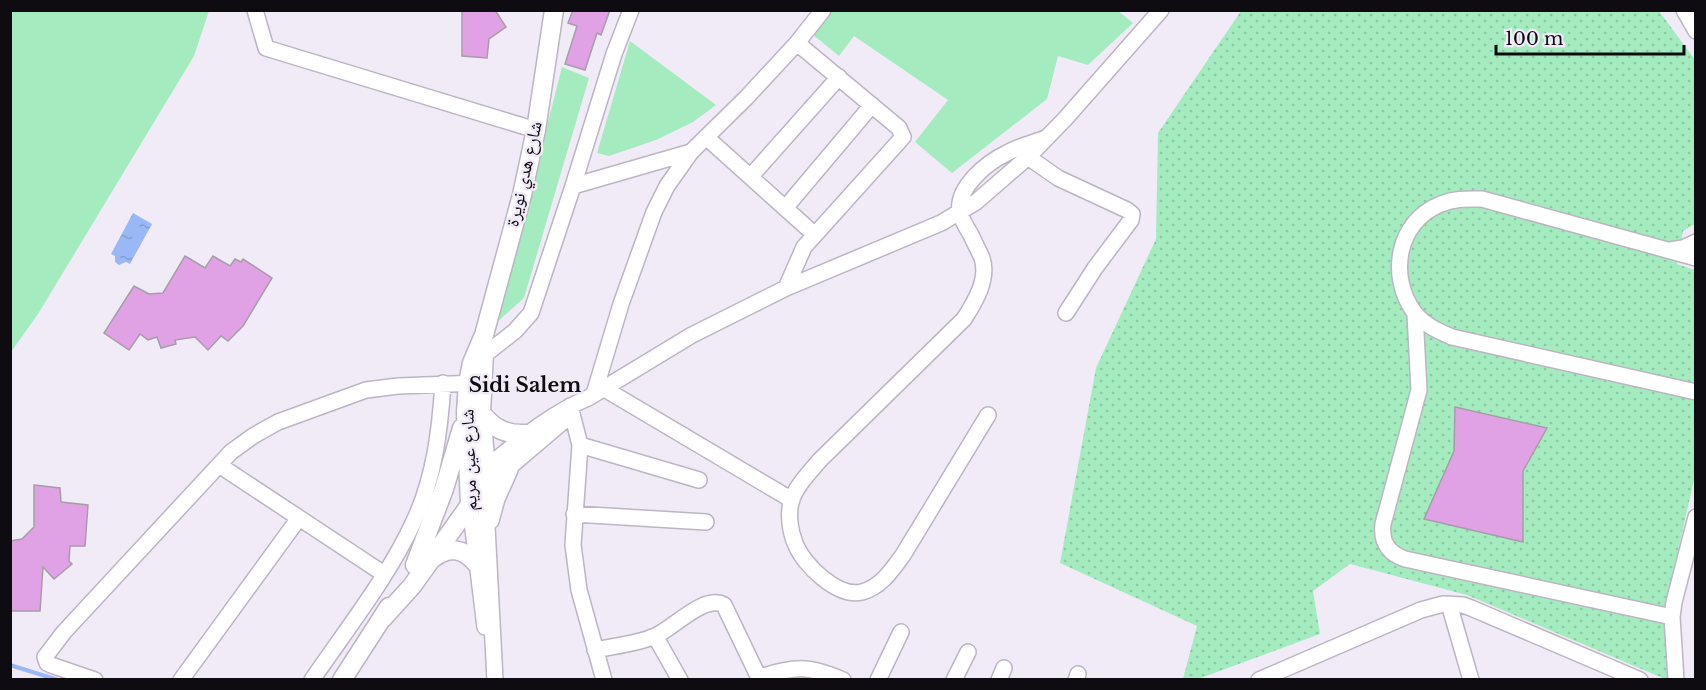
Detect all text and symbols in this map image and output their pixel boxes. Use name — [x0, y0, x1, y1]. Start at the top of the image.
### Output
scale bar — [1496, 18, 1684, 56]
text: 100 m — [1505, 28, 1563, 50]
street label: شارع هدي نويرة — [501, 119, 550, 230]
district label: Sidi Salem — [469, 373, 581, 397]
street label: شارع عين مريم — [456, 409, 483, 511]

